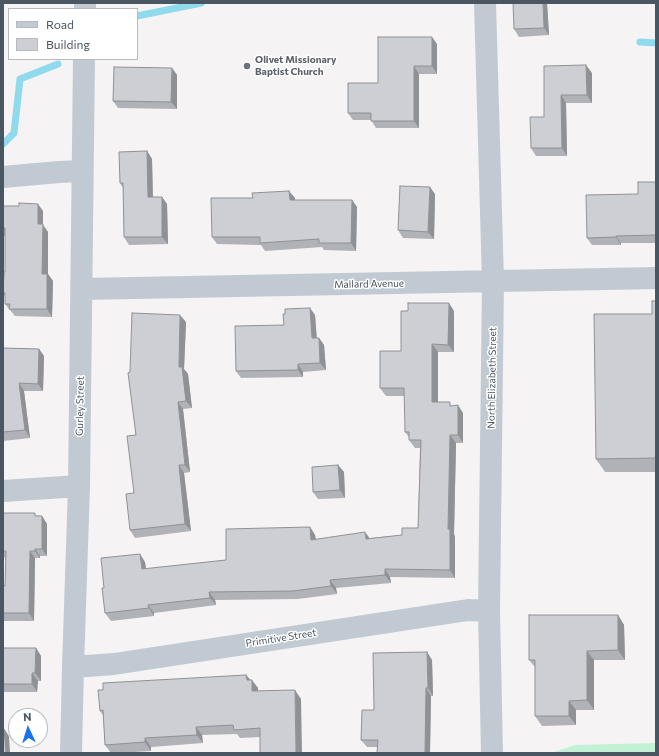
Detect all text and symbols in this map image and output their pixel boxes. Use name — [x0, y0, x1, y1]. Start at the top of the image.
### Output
legend — [8, 8, 138, 60]
text: Road — [46, 17, 74, 31]
text: Building — [46, 37, 90, 51]
place label: Olivet Missionary Baptist Church — [255, 54, 336, 78]
marker: Olivet Missionary Baptist Church — [242, 61, 252, 71]
street label: Mallard Avenue — [334, 277, 404, 291]
street label: North Elizabeth Street — [485, 327, 499, 429]
street label: Gurley Street — [73, 376, 87, 436]
street label: Primitive Street — [245, 627, 317, 649]
north arrow — [8, 708, 48, 748]
text: N — [23, 710, 32, 723]

